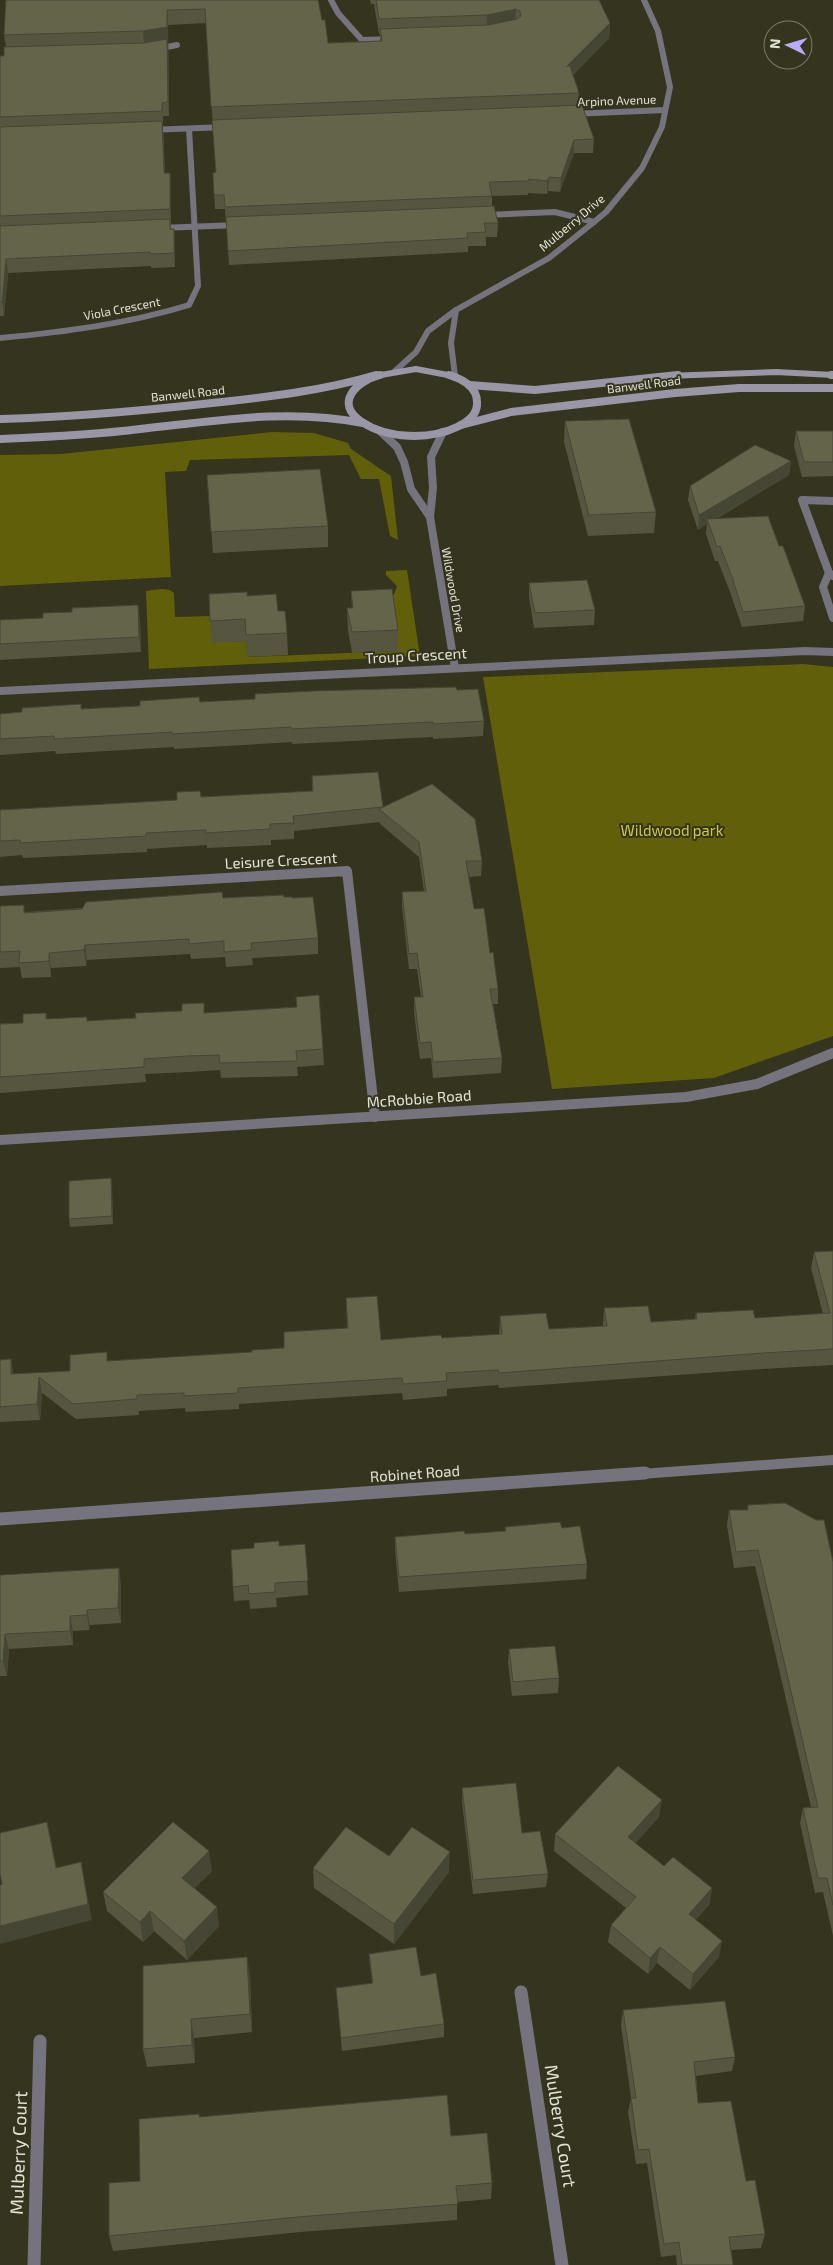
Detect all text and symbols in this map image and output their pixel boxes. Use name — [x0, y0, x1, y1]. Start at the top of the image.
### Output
north arrow — [763, 20, 813, 70]
text: N — [766, 38, 783, 50]
street label: Arpino Avenue — [577, 92, 656, 108]
street label: Mulberry Drive — [536, 191, 607, 254]
street label: Viola Crescent — [82, 294, 162, 322]
street label: Banwell Road — [606, 373, 682, 395]
street label: Banwell Road — [150, 382, 226, 404]
street label: Wildwood Drive — [440, 546, 468, 634]
street label: Troup Crescent — [365, 643, 468, 667]
park label: Wildwood park — [621, 821, 724, 839]
street label: Leisure Crescent — [224, 848, 338, 872]
street label: McRobbie Road — [366, 1085, 472, 1111]
street label: Robinet Road — [369, 1461, 461, 1485]
street label: Mulberry Court — [540, 2063, 582, 2189]
street label: Mulberry Court — [5, 2091, 31, 2215]

